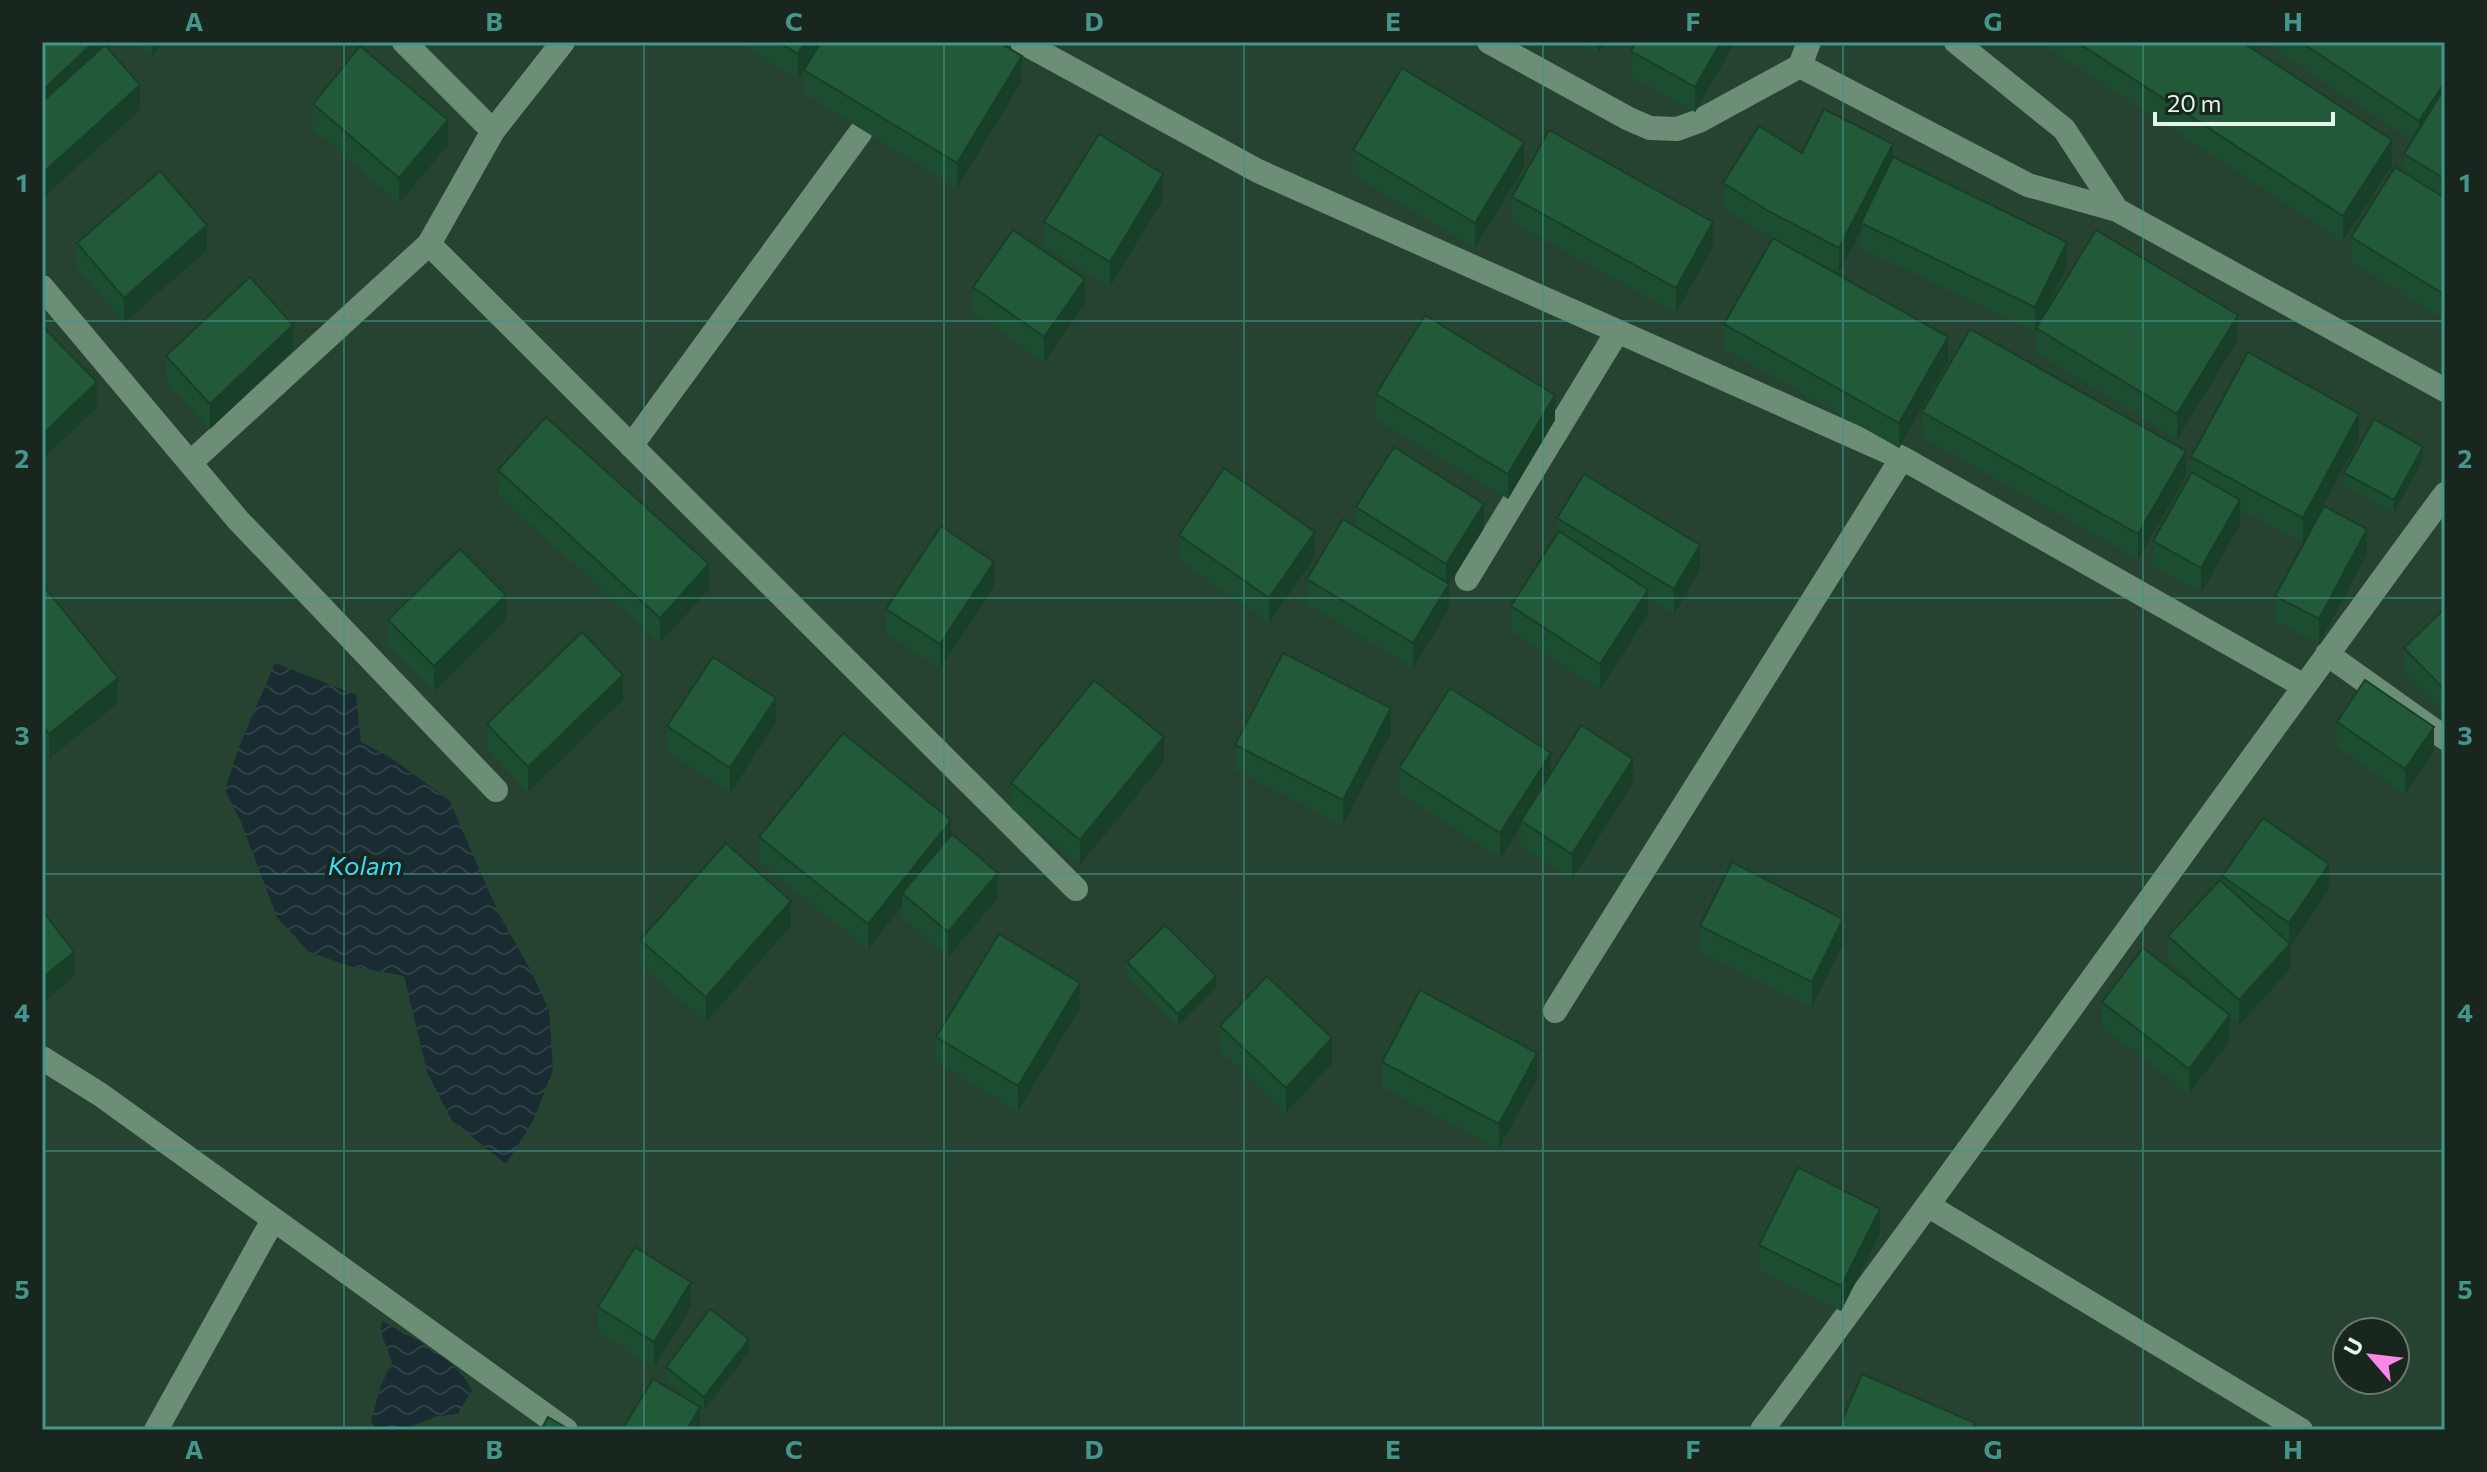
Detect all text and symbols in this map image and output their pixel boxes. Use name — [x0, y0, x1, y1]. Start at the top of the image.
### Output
text: A — [185, 5, 204, 36]
text: B — [485, 5, 503, 36]
text: C — [785, 5, 803, 36]
text: D — [1084, 5, 1104, 36]
text: E — [1385, 5, 1401, 36]
text: F — [1685, 5, 1701, 36]
text: G — [1984, 5, 2002, 36]
text: H — [2283, 5, 2303, 36]
scale bar — [2155, 76, 2333, 126]
text: 20 m — [2167, 88, 2221, 117]
text: 1 — [16, 166, 28, 197]
text: 1 — [2459, 166, 2471, 197]
text: 2 — [15, 442, 29, 473]
text: 2 — [2458, 442, 2472, 473]
text: 3 — [14, 719, 30, 750]
text: 3 — [2457, 719, 2473, 750]
water label: Kolam — [328, 849, 402, 880]
text: 4 — [14, 996, 30, 1027]
text: 4 — [2457, 996, 2473, 1027]
text: 5 — [14, 1273, 30, 1304]
text: 5 — [2457, 1273, 2473, 1304]
north arrow — [2331, 1316, 2411, 1396]
text: U — [2337, 1333, 2369, 1360]
text: A — [185, 1433, 204, 1464]
text: B — [485, 1433, 503, 1464]
text: C — [785, 1433, 803, 1464]
text: D — [1084, 1433, 1104, 1464]
text: E — [1385, 1433, 1401, 1464]
text: F — [1685, 1433, 1701, 1464]
text: G — [1984, 1433, 2002, 1464]
text: H — [2283, 1433, 2303, 1464]

